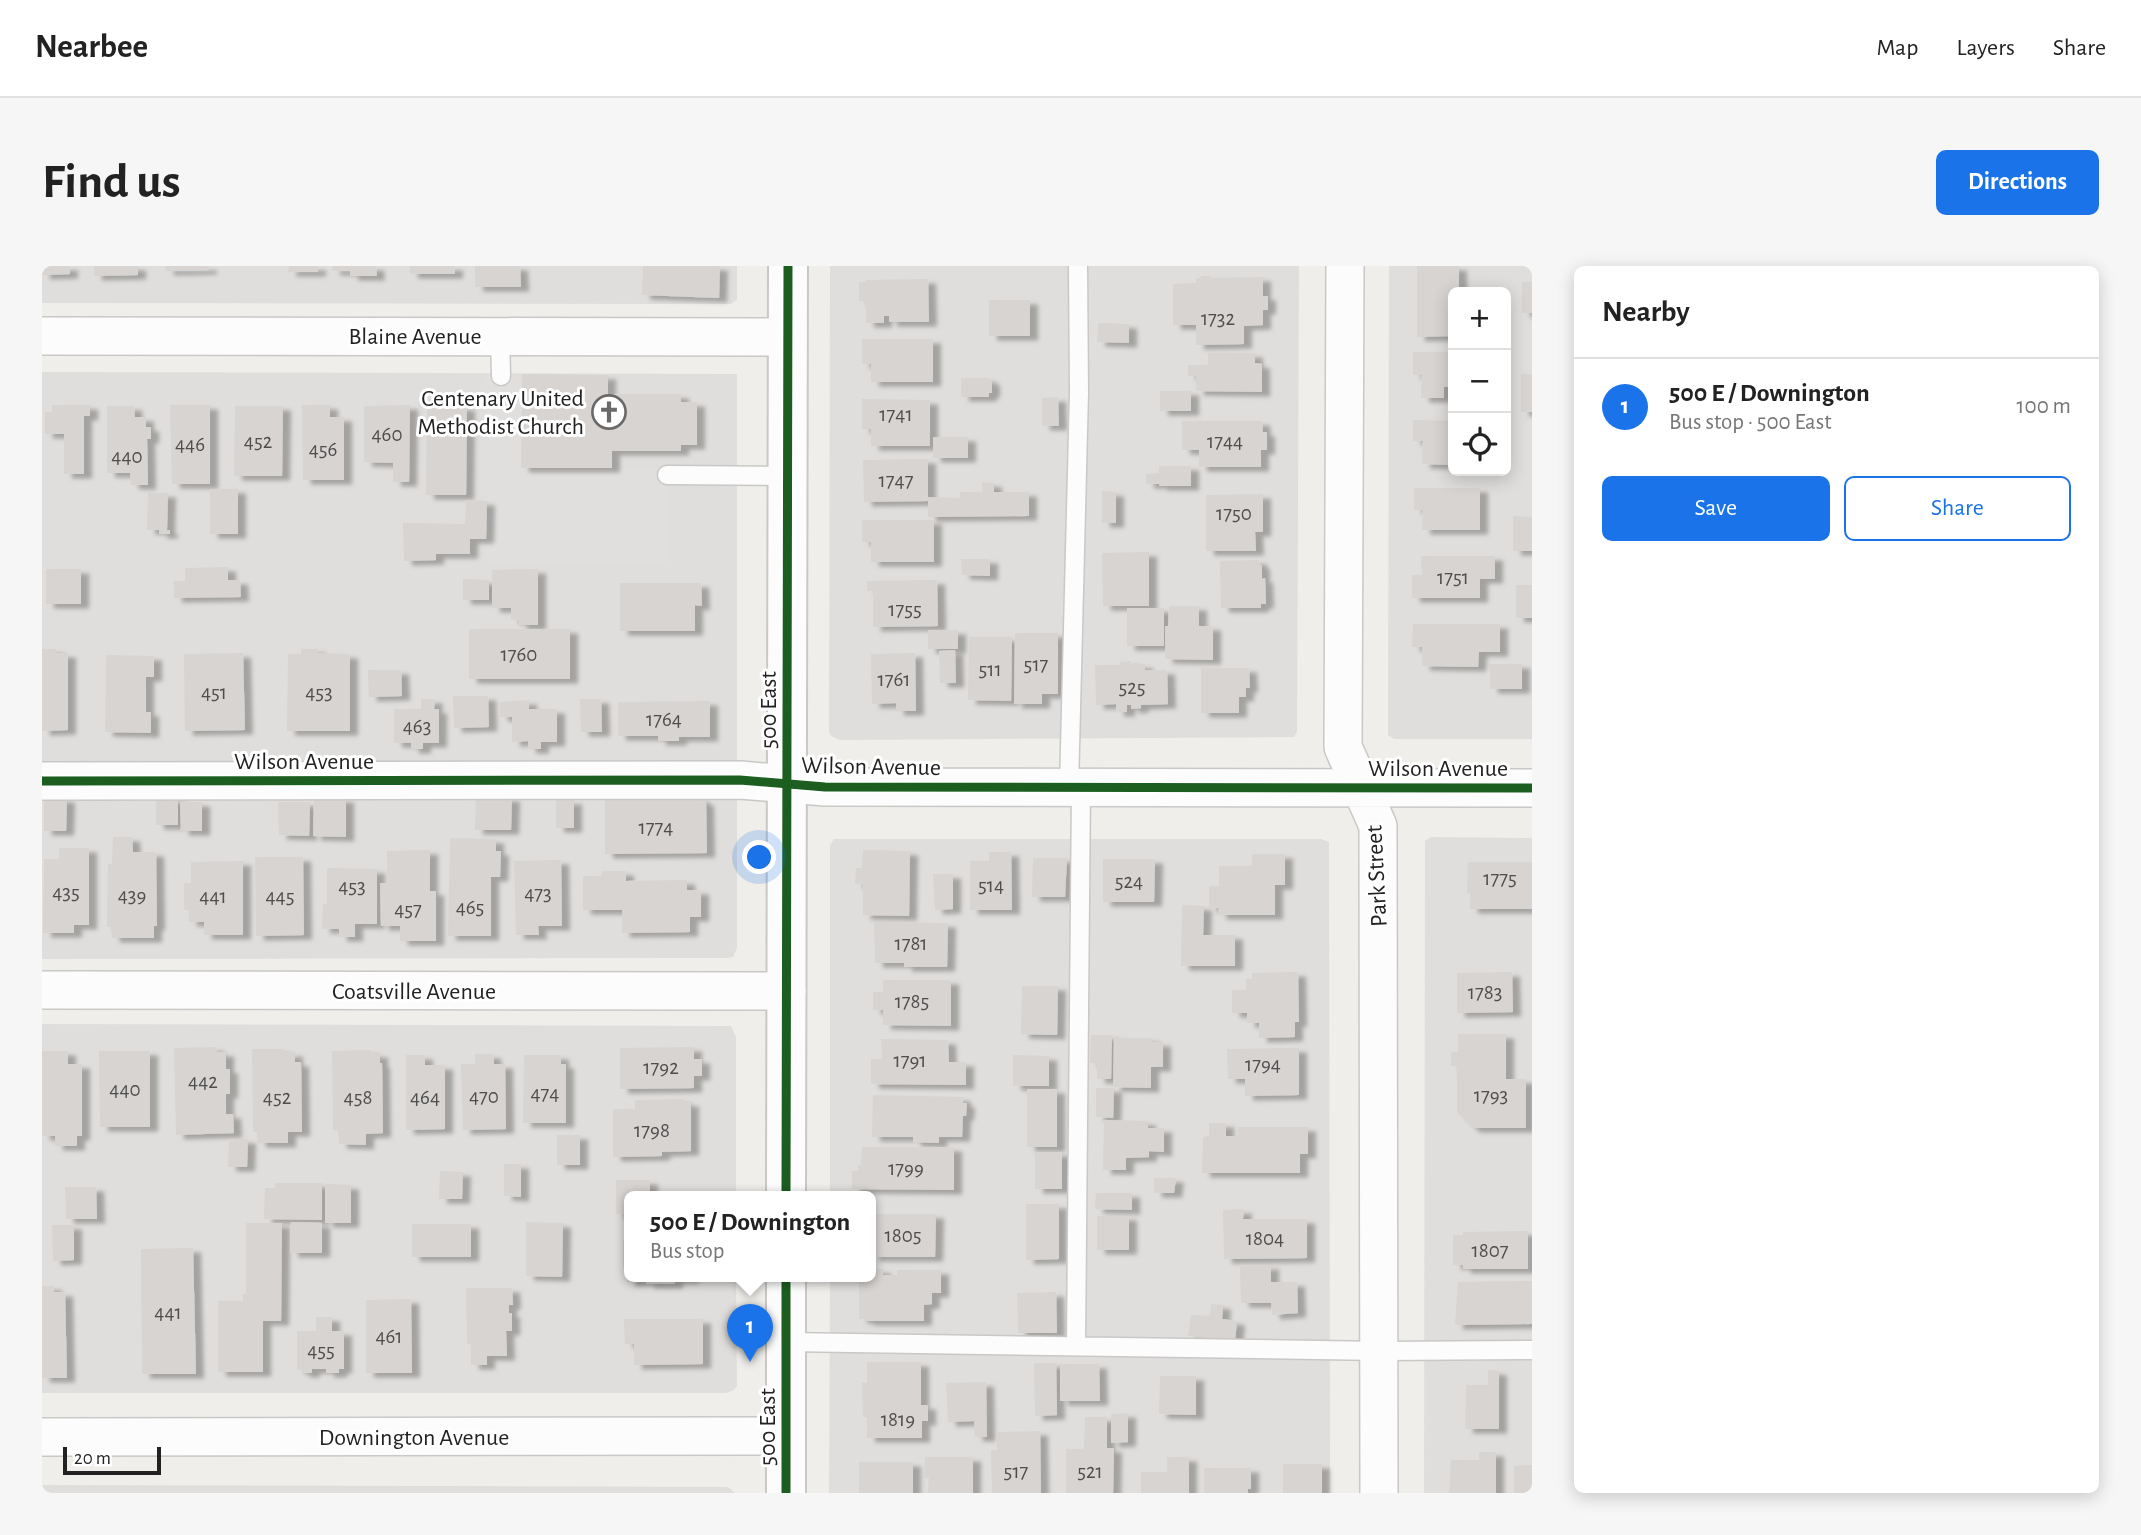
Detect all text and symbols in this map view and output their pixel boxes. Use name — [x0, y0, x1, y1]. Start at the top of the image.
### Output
text: Nearbee — [35, 31, 148, 64]
text: Map — [1876, 36, 1918, 60]
text: Layers — [1956, 36, 2015, 60]
text: Share — [2053, 36, 2106, 60]
button: Directions — [1936, 150, 2099, 215]
text: Find us — [42, 158, 181, 207]
map controls — [1448, 287, 1511, 476]
button: + — [1448, 287, 1511, 350]
text: Nearby — [1602, 297, 1690, 327]
house number: 1732 — [1201, 308, 1235, 329]
street label: Blaine Avenue — [348, 325, 482, 349]
button: − — [1448, 350, 1511, 413]
text: 500 E / Downington — [1669, 380, 1870, 406]
place label: Centenary United Methodist Church — [417, 387, 584, 439]
church icon: Centenary United Methodist Church — [590, 393, 628, 431]
text: 1 — [1621, 395, 1629, 418]
text: 100 m — [2017, 395, 2071, 418]
house number: 1741 — [879, 404, 913, 425]
text: Bus stop · 500 East — [1669, 411, 1832, 434]
button: locate — [1448, 413, 1511, 476]
house number: 460 — [371, 424, 403, 445]
house number: 452 — [244, 431, 272, 452]
house number: 1744 — [1207, 431, 1243, 452]
house number: 446 — [175, 434, 205, 455]
house number: 456 — [309, 439, 337, 460]
house number: 440 — [111, 446, 143, 467]
house number: 1747 — [879, 470, 914, 491]
button: Save — [1602, 476, 1830, 541]
button: Share — [1844, 476, 2071, 541]
house number: 1750 — [1216, 503, 1252, 524]
house number: 1751 — [1437, 567, 1469, 588]
house number: 1755 — [888, 599, 922, 620]
house number: 1760 — [501, 644, 537, 665]
house number: 517 — [1024, 654, 1049, 675]
house number: 511 — [978, 659, 1002, 680]
house number: 1761 — [877, 669, 911, 690]
street label: 500 East — [757, 671, 781, 749]
house number: 525 — [1118, 677, 1146, 698]
house number: 451 — [201, 682, 227, 703]
house number: 453 — [305, 682, 333, 703]
house number: 1764 — [646, 709, 682, 730]
house number: 463 — [403, 716, 431, 737]
street label: Wilson Avenue — [234, 750, 374, 774]
street label: Wilson Avenue — [801, 754, 941, 780]
street label: Wilson Avenue — [1368, 757, 1508, 781]
house number: 1774 — [639, 817, 673, 838]
street label: Park Street — [1362, 824, 1392, 927]
your location — [742, 840, 776, 874]
house number: 1775 — [1483, 868, 1517, 889]
house number: 524 — [1115, 871, 1143, 892]
house number: 514 — [978, 875, 1004, 896]
house number: 453 — [338, 876, 366, 897]
house number: 435 — [52, 882, 80, 903]
house number: 473 — [524, 883, 552, 904]
house number: 439 — [118, 885, 146, 906]
house number: 441 — [199, 886, 227, 907]
house number: 445 — [266, 886, 294, 907]
house number: 465 — [456, 897, 484, 918]
house number: 457 — [394, 899, 422, 920]
house number: 1781 — [894, 933, 928, 954]
street label: Coatsville Avenue — [332, 980, 496, 1004]
house number: 1783 — [1468, 982, 1502, 1003]
house number: 1785 — [895, 991, 929, 1012]
house number: 1791 — [893, 1050, 927, 1071]
house number: 1794 — [1245, 1054, 1281, 1075]
house number: 1792 — [643, 1057, 679, 1078]
house number: 442 — [188, 1071, 218, 1092]
house number: 440 — [109, 1079, 141, 1100]
house number: 474 — [531, 1083, 559, 1104]
house number: 1793 — [1474, 1085, 1508, 1106]
house number: 470 — [469, 1086, 499, 1107]
house number: 452 — [263, 1087, 291, 1108]
house number: 458 — [344, 1087, 372, 1108]
house number: 464 — [410, 1087, 440, 1108]
house number: 1798 — [634, 1120, 670, 1141]
house number: 1799 — [888, 1158, 924, 1179]
popup — [624, 1191, 876, 1282]
text: 500 E / Downington — [650, 1209, 850, 1235]
house number: 1805 — [884, 1225, 922, 1246]
house number: 1804 — [1246, 1228, 1284, 1249]
text: Bus stop — [650, 1240, 725, 1263]
house number: 1807 — [1471, 1240, 1509, 1261]
house number: 441 — [154, 1302, 182, 1323]
pin: 1 — [727, 1304, 773, 1362]
house number: 461 — [375, 1326, 403, 1347]
house number: 455 — [307, 1340, 335, 1361]
street label: 500 East — [756, 1388, 780, 1466]
house number: 1819 — [881, 1409, 915, 1430]
street label: Downington Avenue — [319, 1426, 509, 1450]
scale bar — [63, 1444, 161, 1476]
text: 20 m — [74, 1449, 111, 1468]
house number: 517 — [1004, 1461, 1029, 1482]
house number: 521 — [1077, 1461, 1103, 1482]

